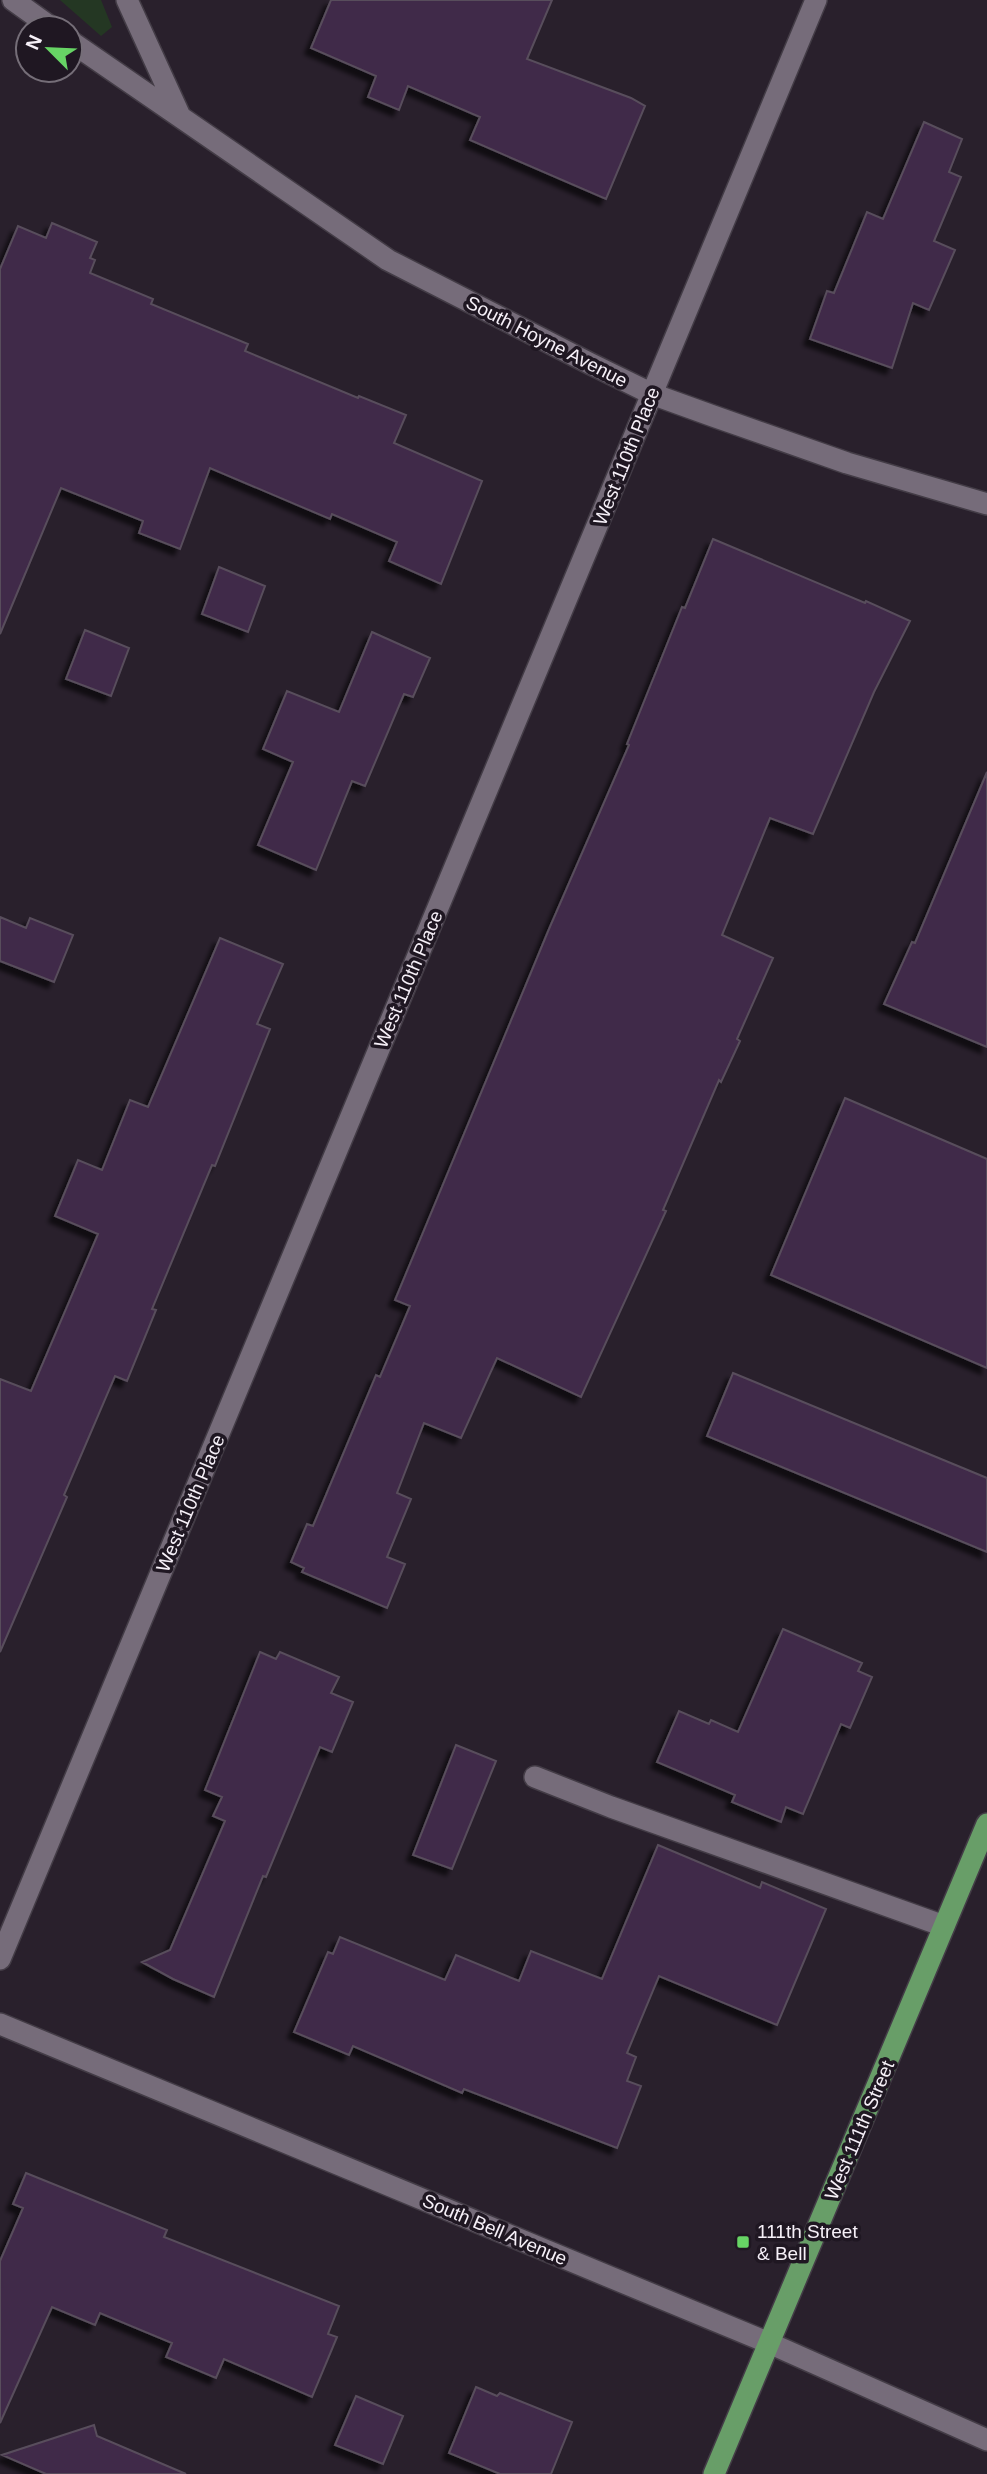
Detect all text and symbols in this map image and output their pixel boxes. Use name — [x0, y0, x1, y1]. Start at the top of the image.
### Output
north arrow — [14, 14, 84, 84]
text: N — [22, 32, 46, 53]
street label: South Hoyne Avenue — [463, 292, 631, 391]
street label: West 110th Place — [589, 384, 664, 528]
street label: West 110th Place — [370, 907, 447, 1051]
street label: West 110th Place — [152, 1431, 229, 1575]
street label: West 111th Street — [821, 2057, 898, 2203]
street label: South Bell Avenue — [419, 2190, 570, 2269]
place label: 111th Street & Bell — [757, 2221, 858, 2264]
marker: 111th Street & Bell — [735, 2234, 751, 2250]

